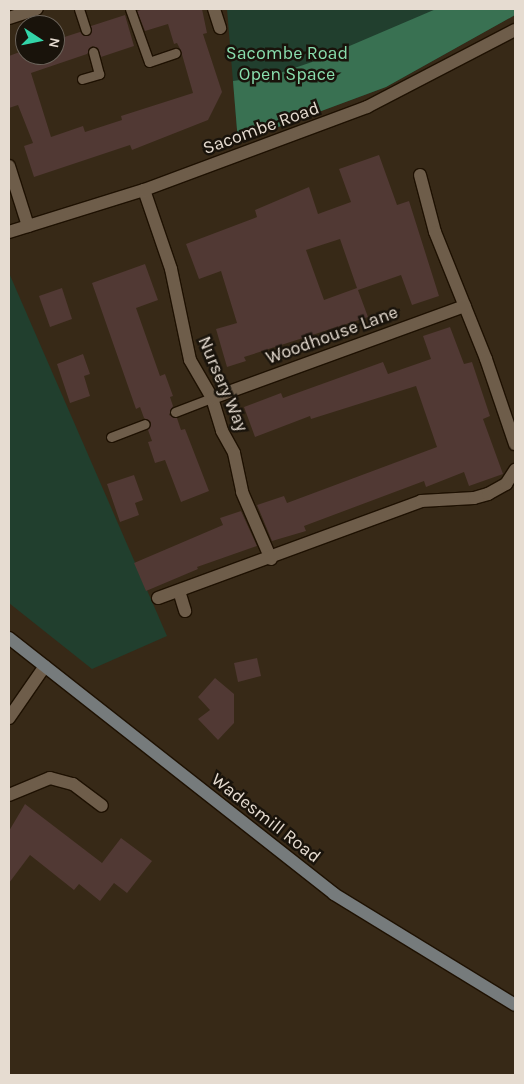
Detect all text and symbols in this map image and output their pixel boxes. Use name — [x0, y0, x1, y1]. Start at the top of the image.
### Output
north arrow — [15, 15, 65, 65]
text: N — [45, 36, 64, 49]
park label: Sacombe Road Open Space — [226, 43, 348, 86]
street label: Sacombe Road — [200, 97, 322, 159]
street label: Woodhouse Lane — [263, 301, 401, 369]
street label: Nursery Way — [193, 333, 253, 435]
street label: Wadesmill Road — [207, 769, 325, 867]

